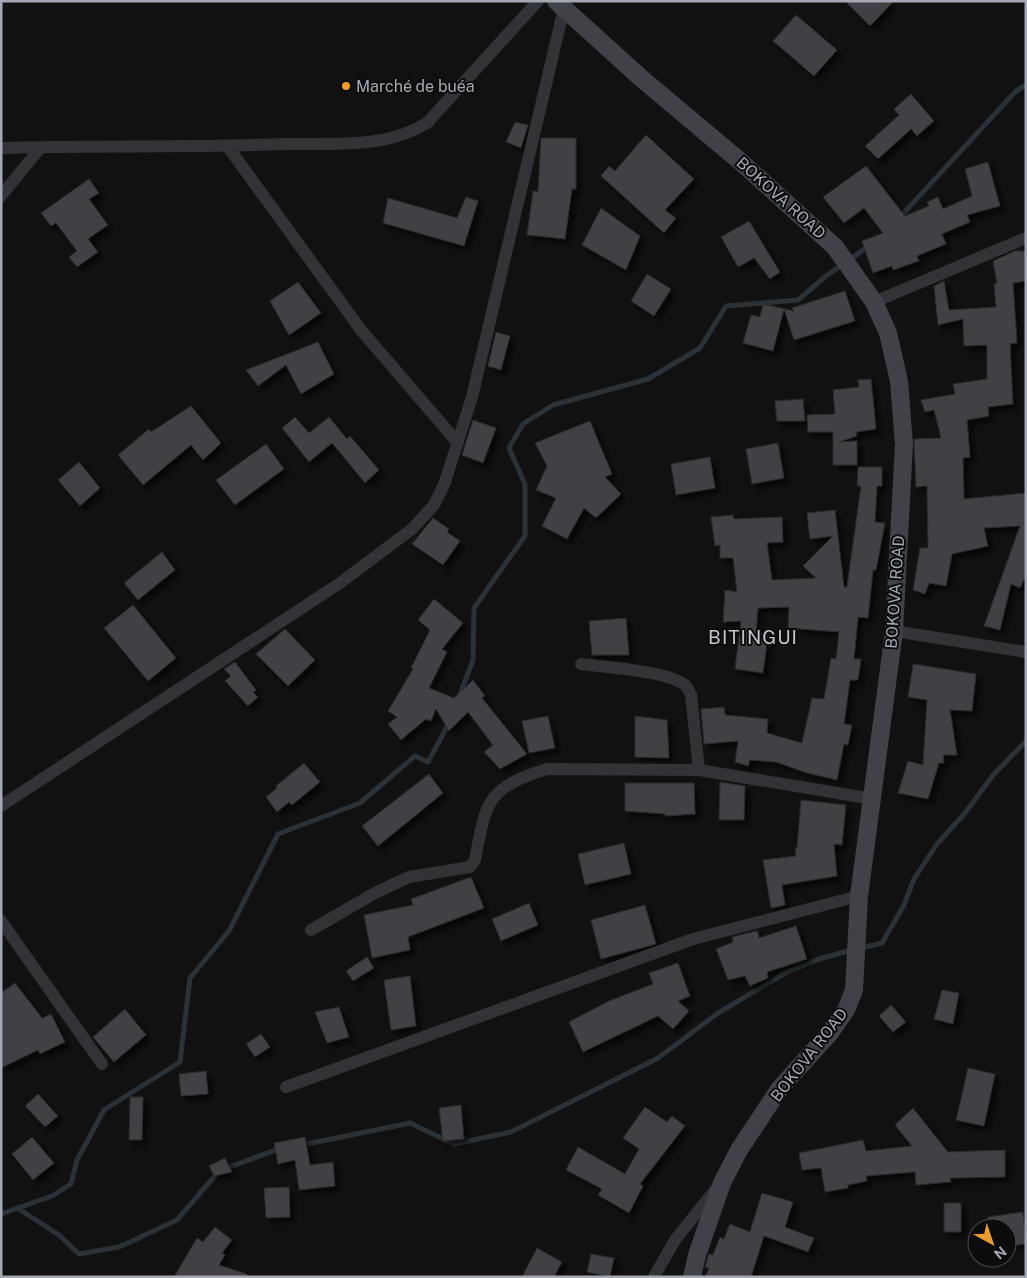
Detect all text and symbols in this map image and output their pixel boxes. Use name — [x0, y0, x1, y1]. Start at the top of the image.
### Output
place label: Marché de buéa — [356, 77, 475, 96]
marker: Marché de buéa — [340, 80, 352, 92]
street label: BOKOVA ROAD — [733, 153, 829, 243]
street label: BOKOVA ROAD — [882, 535, 908, 649]
district label: BITINGUI — [708, 626, 798, 648]
street label: BOKOVA ROAD — [767, 1005, 851, 1105]
north arrow — [967, 1218, 1017, 1268]
text: N — [991, 1243, 1010, 1263]

